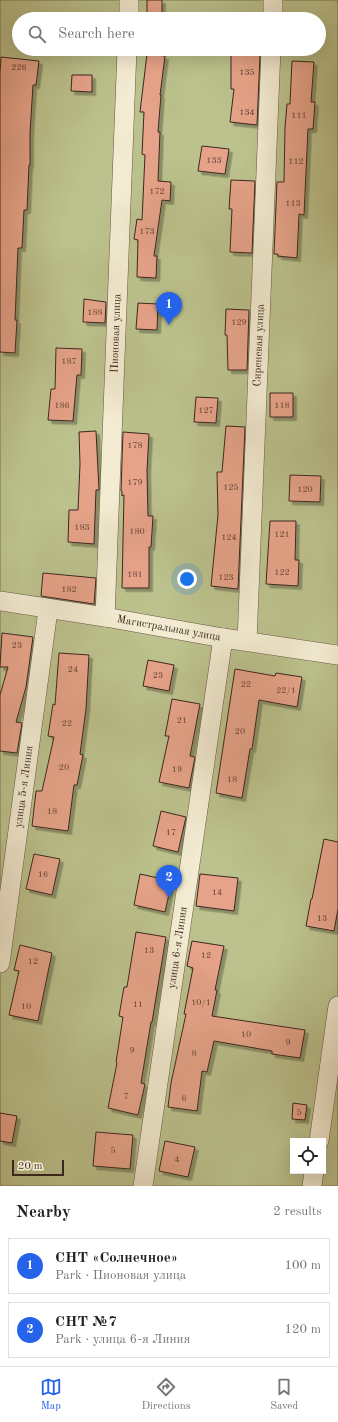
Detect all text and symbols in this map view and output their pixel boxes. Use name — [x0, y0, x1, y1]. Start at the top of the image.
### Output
search box — [12, 12, 326, 56]
icon: search — [26, 23, 48, 45]
text: Search here — [58, 27, 135, 42]
house number: 226 — [11, 63, 27, 72]
house number: 135 — [239, 68, 255, 77]
house number: 134 — [239, 108, 255, 117]
house number: 111 — [291, 111, 307, 120]
house number: 133 — [206, 156, 222, 165]
house number: 112 — [288, 157, 304, 166]
house number: 172 — [149, 187, 165, 196]
house number: 113 — [285, 199, 301, 208]
house number: 173 — [139, 227, 155, 236]
pin: 1 — [156, 292, 182, 325]
street label: Пионовая улица — [109, 293, 123, 373]
street label: Сиреневая улица — [252, 303, 266, 387]
house number: 188 — [87, 308, 103, 317]
house number: 129 — [231, 318, 247, 327]
house number: 187 — [61, 357, 77, 366]
house number: 186 — [54, 401, 70, 410]
house number: 118 — [274, 401, 290, 410]
house number: 127 — [198, 406, 214, 415]
house number: 178 — [127, 441, 143, 450]
house number: 179 — [127, 478, 143, 487]
house number: 125 — [223, 483, 239, 492]
house number: 120 — [297, 485, 313, 494]
house number: 183 — [74, 523, 90, 532]
house number: 180 — [129, 527, 145, 536]
house number: 121 — [274, 530, 290, 539]
house number: 124 — [221, 533, 237, 542]
house number: 122 — [274, 568, 290, 577]
your location — [177, 569, 197, 589]
house number: 181 — [127, 570, 143, 579]
house number: 123 — [218, 573, 234, 582]
house number: 182 — [61, 585, 77, 594]
street label: Магистральная улица — [116, 614, 222, 643]
house number: 23 — [12, 641, 22, 650]
house number: 24 — [68, 665, 78, 674]
house number: 23 — [153, 671, 163, 680]
house number: 22 — [241, 680, 251, 689]
house number: 22/1 — [276, 686, 296, 695]
house number: 21 — [177, 716, 187, 725]
house number: 22 — [62, 719, 72, 728]
house number: 20 — [235, 727, 245, 736]
street label: улица 5-я Линия — [13, 745, 35, 828]
house number: 20 — [59, 763, 69, 772]
house number: 19 — [172, 765, 182, 774]
house number: 18 — [227, 775, 237, 784]
house number: 18 — [47, 807, 57, 816]
house number: 17 — [166, 828, 176, 837]
pin: 2 — [156, 865, 182, 898]
house number: 16 — [38, 870, 48, 879]
house number: 14 — [212, 888, 222, 897]
street label: улица 6-я Линия — [166, 906, 189, 989]
house number: 13 — [317, 914, 327, 923]
house number: 13 — [144, 946, 154, 955]
house number: 12 — [201, 951, 211, 960]
house number: 12 — [28, 957, 38, 966]
house number: 10/1 — [191, 998, 211, 1007]
house number: 11 — [133, 1000, 143, 1009]
house number: 10 — [21, 1002, 31, 1011]
house number: 10 — [241, 1030, 251, 1039]
house number: 9 — [285, 1038, 291, 1047]
house number: 9 — [129, 1046, 135, 1055]
house number: 8 — [191, 1049, 197, 1058]
house number: 7 — [123, 1092, 129, 1101]
house number: 6 — [181, 1094, 187, 1103]
house number: 5 — [296, 1108, 302, 1117]
map controls — [290, 1138, 326, 1174]
button: locate — [290, 1138, 326, 1174]
house number: 5 — [110, 1146, 116, 1155]
house number: 4 — [174, 1155, 180, 1164]
scale bar — [12, 1158, 64, 1177]
text: 20 m — [18, 1161, 43, 1172]
text: Nearby — [16, 1204, 71, 1221]
text: 2 results — [273, 1205, 322, 1218]
text: СНТ «Солнечное» — [55, 1251, 178, 1266]
text: 1 — [26, 1259, 34, 1272]
text: 100 m — [284, 1259, 321, 1272]
text: Park · Пионовая улица — [55, 1269, 186, 1282]
text: СНТ №7 — [55, 1315, 117, 1330]
text: 2 — [26, 1323, 34, 1336]
text: 120 m — [284, 1323, 321, 1336]
text: Park · улица 6-я Линия — [55, 1333, 190, 1346]
tab: Map — [40, 1376, 62, 1414]
tab: Directions — [142, 1376, 190, 1414]
tab: Saved — [270, 1376, 298, 1414]

